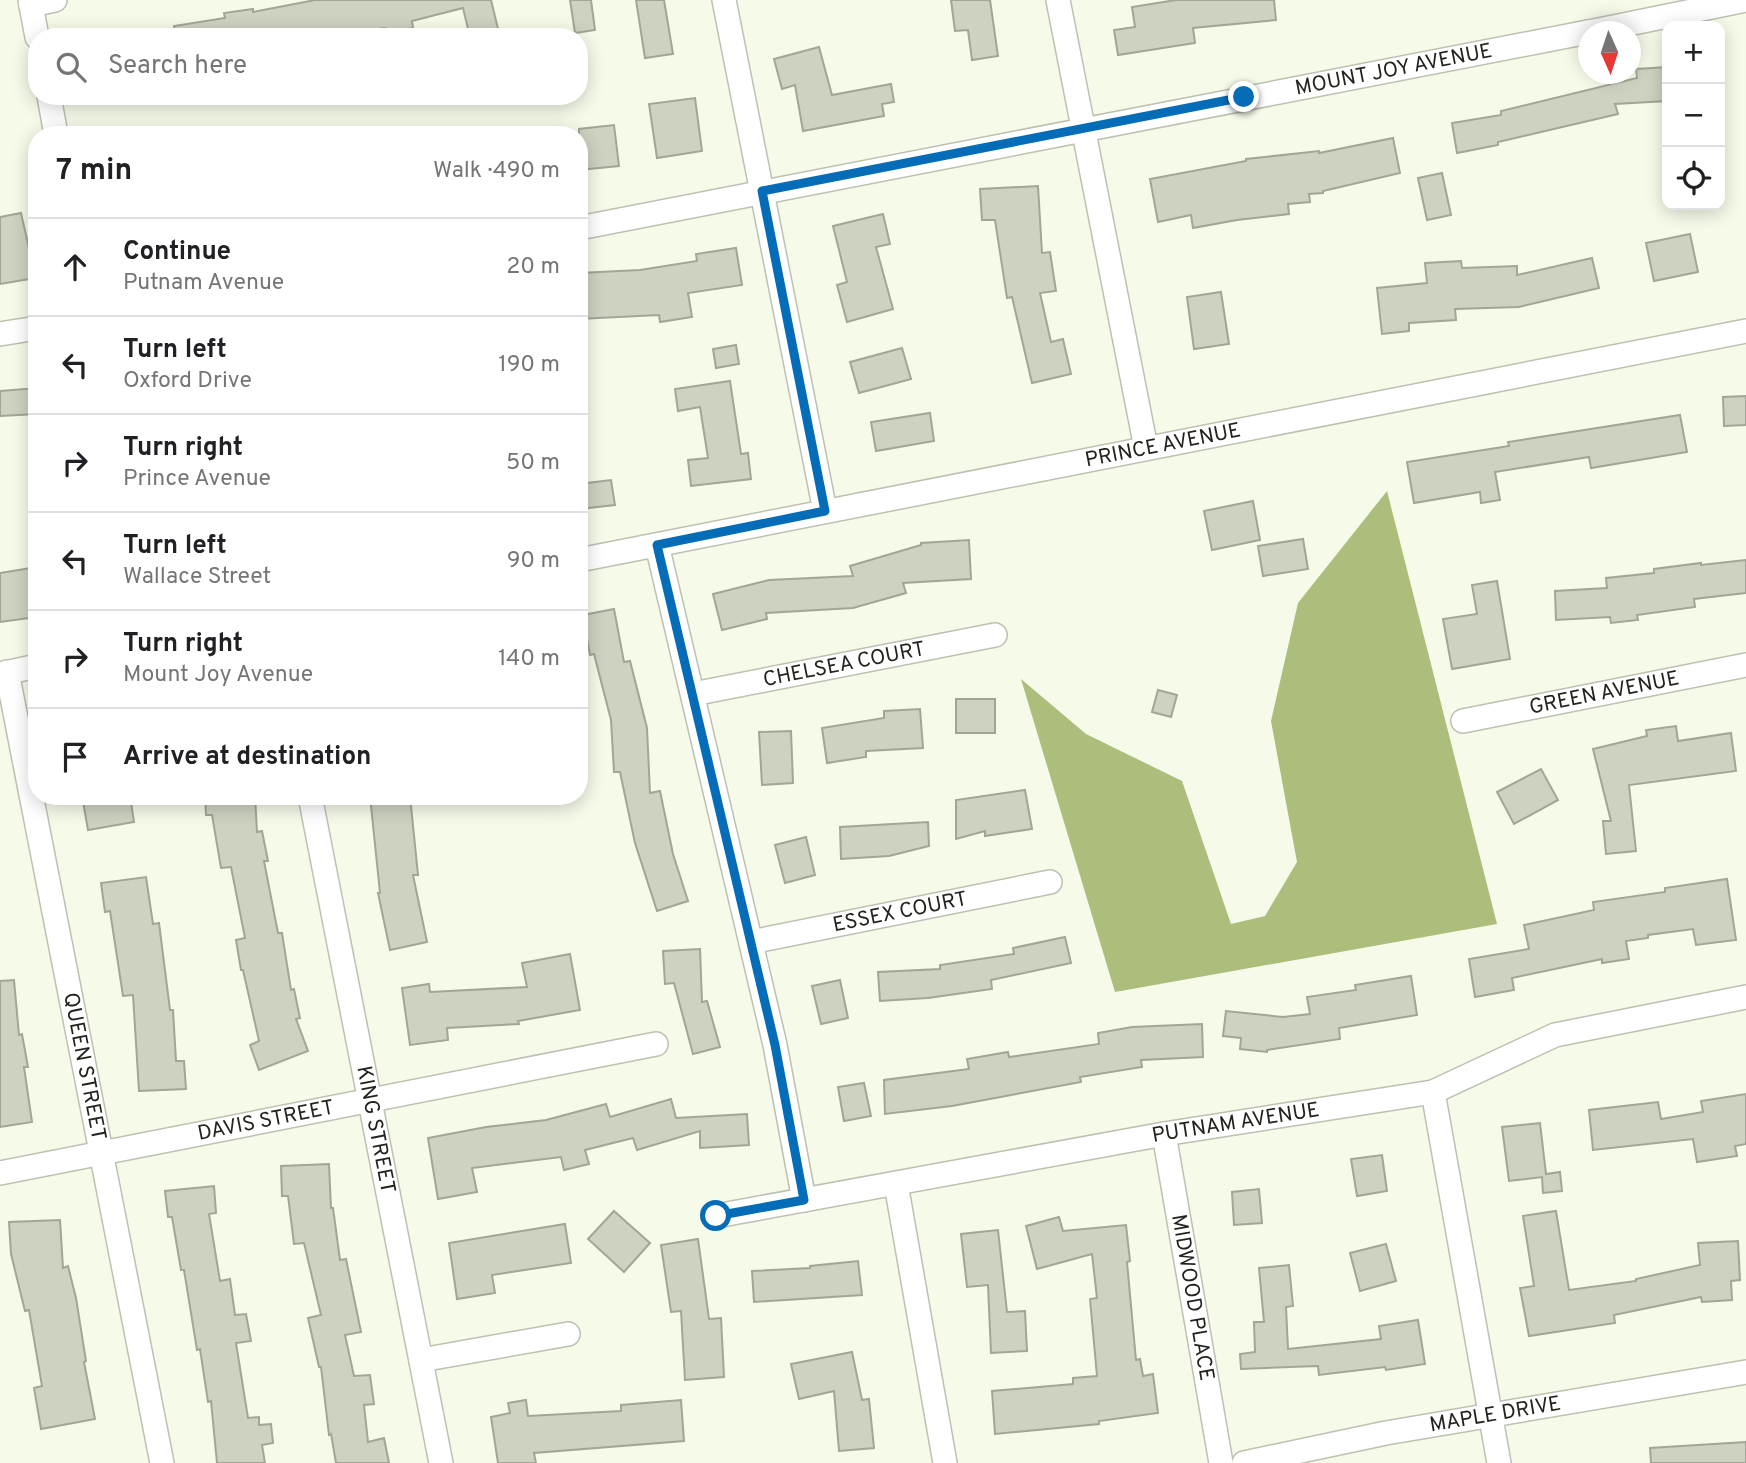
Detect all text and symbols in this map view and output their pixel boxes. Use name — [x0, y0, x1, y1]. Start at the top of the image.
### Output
north arrow — [1578, 21, 1641, 84]
map controls — [1662, 21, 1725, 210]
button: + — [1662, 21, 1725, 84]
search box — [28, 28, 588, 105]
street label: MOUNT JOY AVENUE — [1293, 37, 1495, 102]
icon: search — [52, 48, 90, 86]
text: Search here — [108, 50, 247, 83]
route end — [1228, 81, 1259, 112]
button: − — [1662, 84, 1725, 147]
button: locate — [1662, 147, 1725, 210]
text: 7 min — [56, 153, 132, 190]
text: Walk · 490 m — [433, 157, 560, 186]
text: Continue — [123, 236, 231, 269]
icon: ahead — [56, 248, 94, 286]
text: 20 m — [506, 253, 560, 282]
text: Putnam Avenue — [123, 269, 284, 298]
text: Turn left — [123, 334, 227, 367]
icon: left — [56, 346, 94, 384]
text: 190 m — [498, 351, 560, 380]
text: Oxford Drive — [123, 367, 252, 396]
street label: PRINCE AVENUE — [1083, 417, 1243, 474]
text: Turn right — [123, 432, 243, 465]
icon: right — [56, 444, 94, 482]
text: 50 m — [506, 449, 560, 478]
text: Prince Avenue — [123, 465, 271, 494]
text: Turn left — [123, 530, 227, 563]
icon: left — [56, 542, 94, 580]
text: 90 m — [507, 547, 560, 576]
text: Wallace Street — [123, 563, 271, 592]
text: Turn right — [123, 628, 243, 661]
street label: CHELSEA COURT — [761, 635, 927, 693]
icon: right — [56, 640, 94, 678]
text: 140 m — [498, 645, 560, 674]
text: Mount Joy Avenue — [123, 661, 313, 690]
street label: GREEN AVENUE — [1527, 665, 1682, 721]
icon: arrive — [56, 738, 94, 776]
text: Arrive at destination — [123, 741, 371, 774]
street label: ESSEX COURT — [830, 885, 970, 939]
street label: QUEEN STREET — [57, 990, 112, 1143]
street label: KING STREET — [350, 1063, 401, 1196]
street label: DAVIS STREET — [195, 1094, 336, 1147]
street label: PUTNAM AVENUE — [1150, 1096, 1321, 1149]
route start — [700, 1200, 731, 1231]
street label: MIDWOOD PLACE — [1165, 1212, 1220, 1383]
street label: MAPLE DRIVE — [1428, 1390, 1563, 1439]

